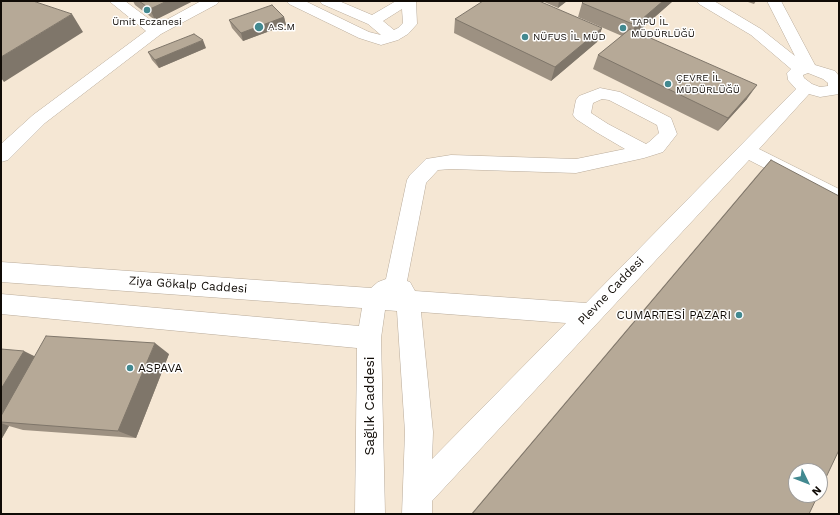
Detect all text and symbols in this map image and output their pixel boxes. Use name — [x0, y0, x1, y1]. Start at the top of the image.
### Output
marker: Ümit Eczanesi — [142, 5, 152, 15]
place label: Ümit Eczanesi — [112, 16, 182, 28]
place label: TAPU İL MÜDÜRLÜĞÜ — [631, 16, 695, 40]
marker: A.S.M — [253, 21, 265, 33]
place label: A.S.M — [268, 21, 295, 33]
marker: TAPU İL MÜDÜRLÜĞÜ — [618, 23, 628, 33]
place label: NÜFUS İL MÜD — [533, 31, 606, 43]
marker: NÜFUS İL MÜD — [520, 32, 530, 42]
place label: ÇEVRE İL MÜDÜRLÜĞÜ — [676, 72, 740, 96]
marker: ÇEVRE İL MÜDÜRLÜĞÜ — [663, 79, 673, 89]
street label: Plevne Caddesi — [575, 254, 647, 328]
street label: Ziya Gökalp Caddesi — [128, 274, 248, 296]
place label: CUMARTESİ PAZARI — [616, 308, 731, 322]
marker: CUMARTESİ PAZARI — [734, 310, 744, 320]
street label: Sağlık Caddesi — [362, 356, 378, 456]
place label: ASPAVA — [138, 361, 182, 375]
marker: ASPAVA — [125, 363, 135, 373]
north arrow — [788, 463, 828, 503]
text: N — [809, 483, 824, 498]

